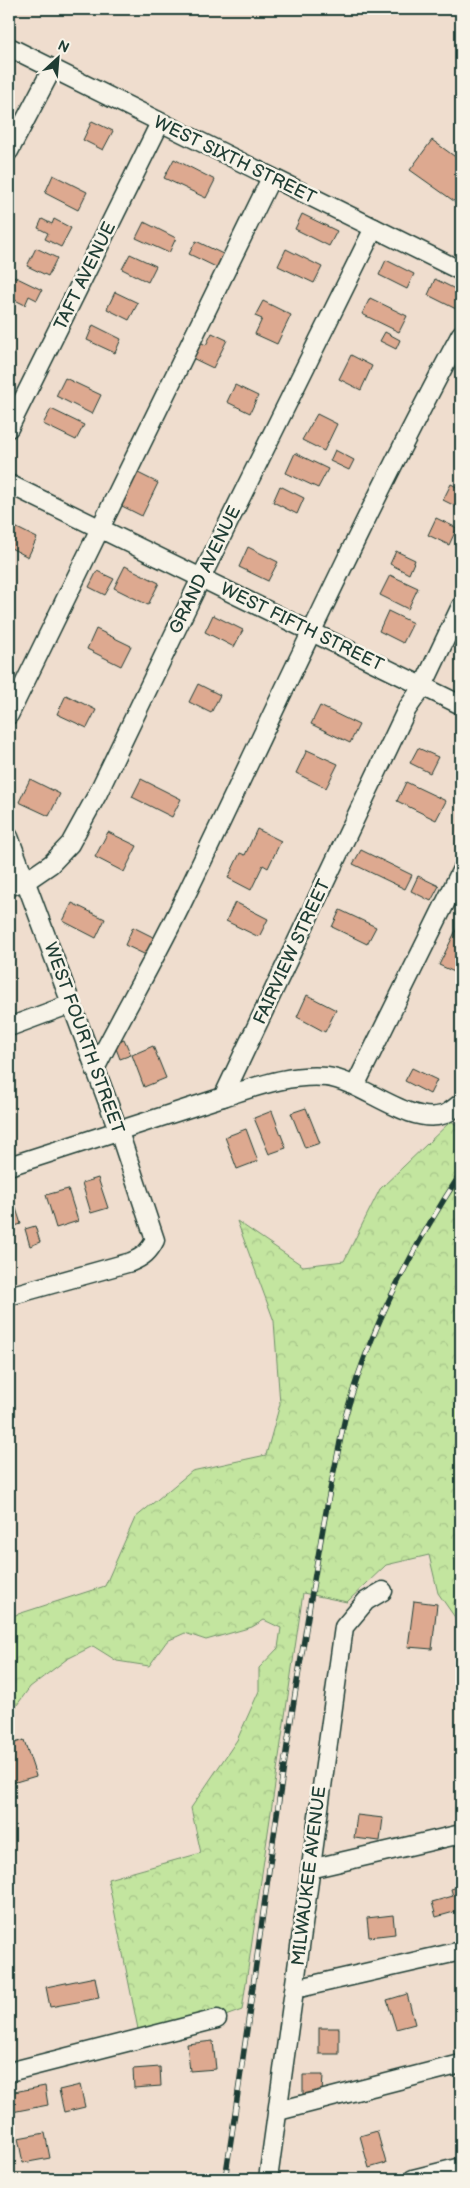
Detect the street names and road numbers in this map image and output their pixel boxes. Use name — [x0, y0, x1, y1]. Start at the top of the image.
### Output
street label: WEST SIXTH STREET — [150, 112, 320, 209]
street label: TAFT AVENUE — [50, 219, 120, 333]
street label: GRAND AVENUE — [165, 502, 245, 637]
street label: WEST FIFTH STREET — [217, 578, 387, 676]
street label: FAIRVIEW STREET — [249, 876, 335, 1028]
street label: WEST FOURTH STREET — [40, 939, 128, 1137]
street label: MILWAUKEE AVENUE — [288, 1785, 330, 1967]

